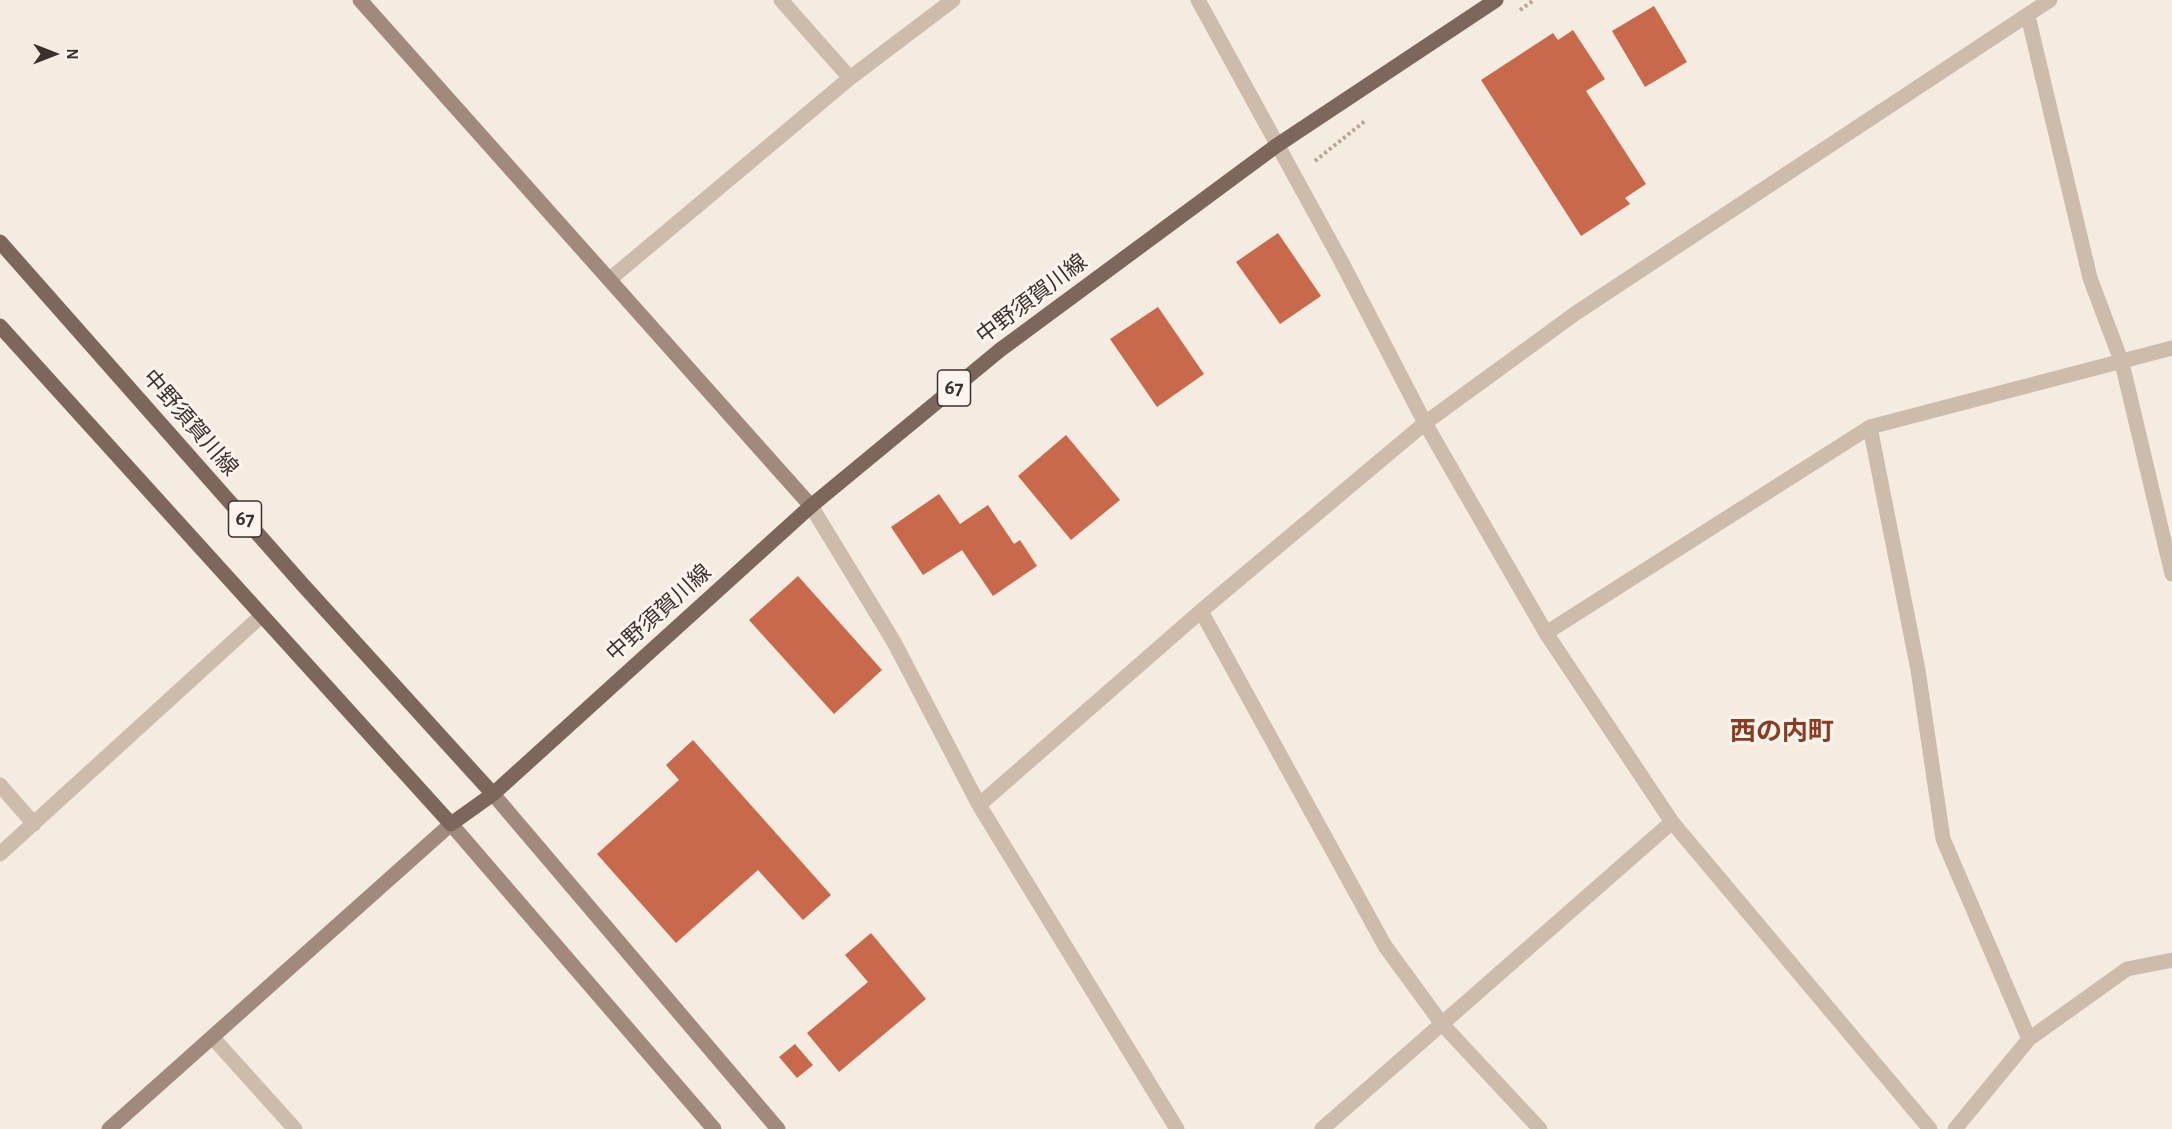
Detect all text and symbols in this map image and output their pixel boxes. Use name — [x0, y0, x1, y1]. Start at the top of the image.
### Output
north arrow — [24, 24, 84, 84]
text: N — [64, 48, 80, 60]
street label: 中野須賀川線 — [971, 249, 1093, 349]
street label: 中野須賀川線 — [137, 365, 243, 481]
road number: 67 — [938, 370, 970, 406]
road number: 67 — [228, 501, 262, 537]
street label: 中野須賀川線 — [601, 559, 717, 667]
district label: 西の内町 — [1730, 716, 1834, 748]

